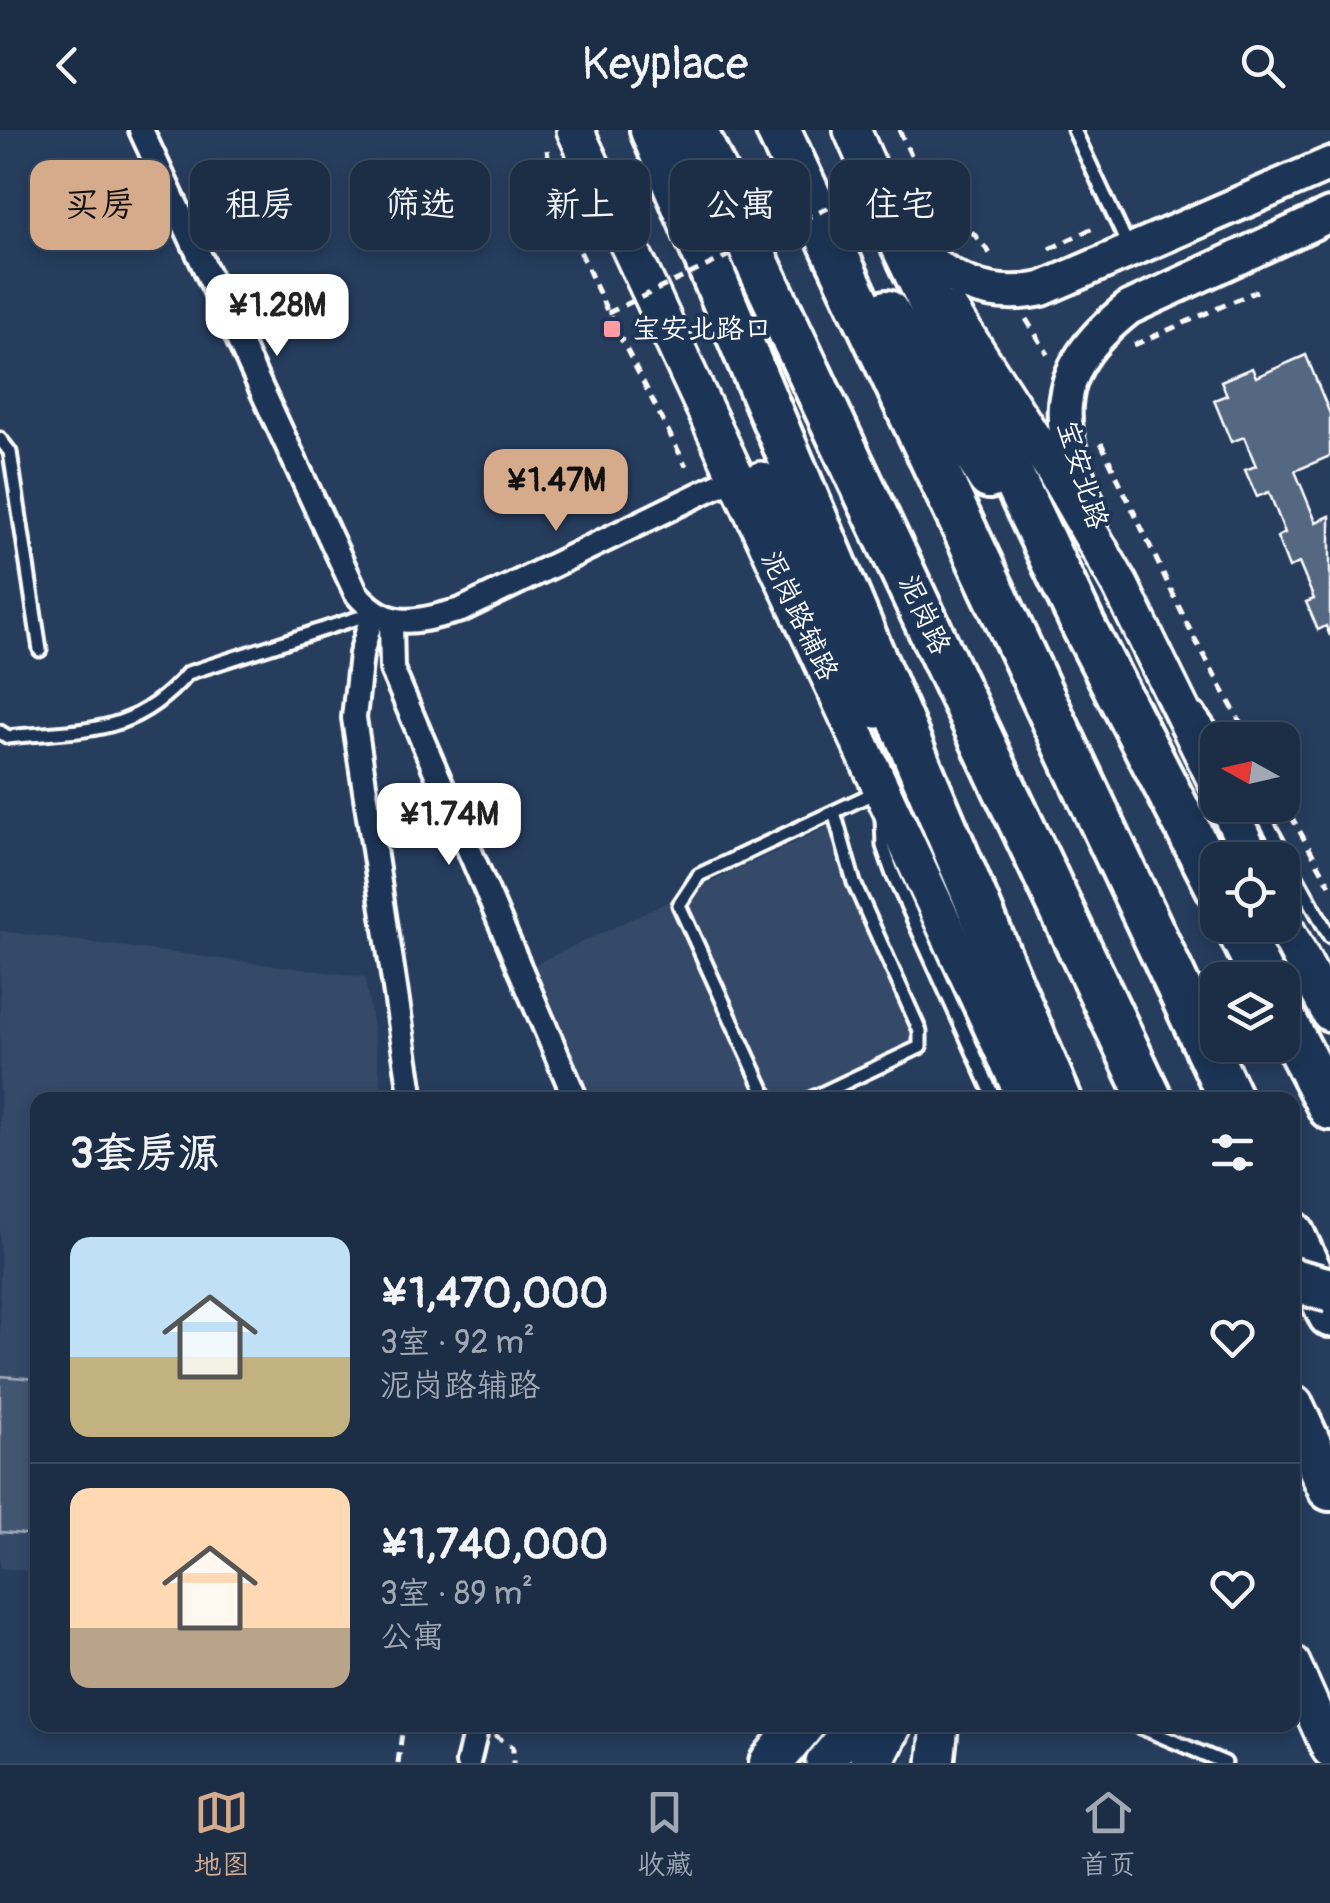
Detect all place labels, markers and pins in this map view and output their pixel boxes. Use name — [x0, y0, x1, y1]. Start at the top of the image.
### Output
pin: ¥1.28M — [196, 274, 358, 359]
place label: 宝安北路口 — [632, 312, 772, 347]
marker: 宝安北路口 — [601, 318, 623, 340]
pin: ¥1.47M — [475, 449, 637, 534]
pin: ¥1.74M — [368, 783, 530, 868]

